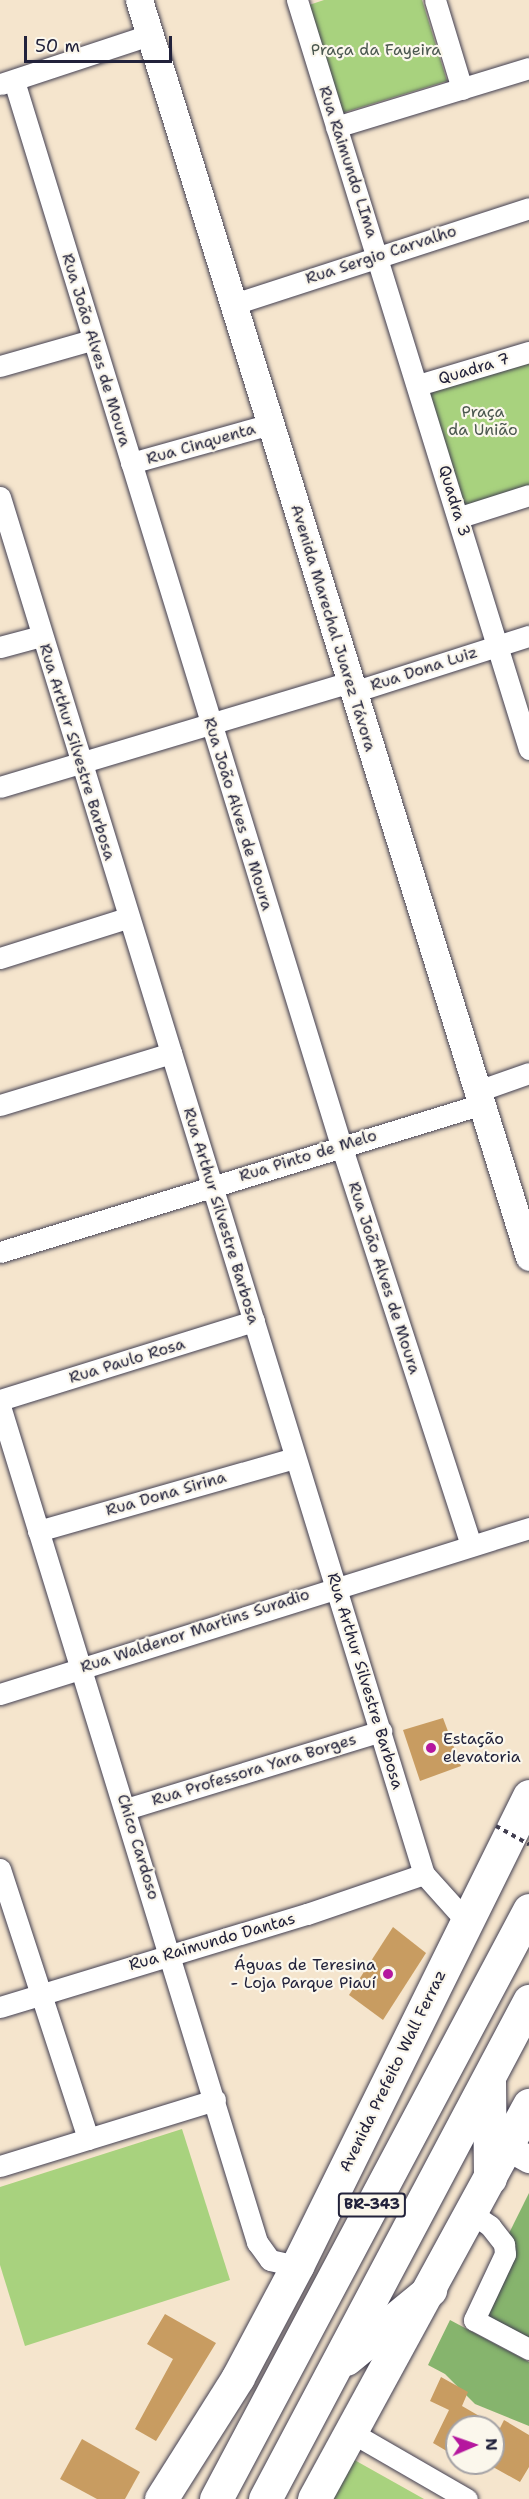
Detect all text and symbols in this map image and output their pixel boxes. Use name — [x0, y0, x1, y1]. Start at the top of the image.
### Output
scale bar — [27, 24, 176, 62]
text: 50 m — [35, 34, 80, 58]
park label: Praça da Fayeira — [311, 40, 441, 60]
street label: Rua Raimundo LIma — [314, 84, 382, 240]
street label: Rua Sergio Carvalho — [303, 222, 459, 288]
street label: Rua João Alves de Moura — [57, 251, 135, 449]
street label: Quadra 7 — [436, 349, 512, 389]
park label: Praça da União — [448, 402, 518, 440]
street label: Rua Cinquenta — [144, 419, 258, 469]
street label: Quadra 3 — [434, 463, 474, 539]
street label: Avenida Marechal Juarez Távora — [286, 502, 380, 754]
street label: Rua Arthur Silvestre Barbosa — [35, 641, 119, 863]
street label: Rua Dona Luiz — [368, 643, 480, 695]
street label: Rua João Alves de Moura — [199, 715, 277, 913]
street label: Rua Arthur Silvestre Barbosa — [179, 1105, 263, 1327]
street label: Rua Pinto de Melo — [237, 1126, 379, 1186]
street label: Rua João Alves de Moura — [344, 1180, 424, 1376]
street label: Rua Paulo Rosa — [67, 1334, 187, 1388]
street label: Rua Dona Sirina — [104, 1468, 228, 1520]
street label: Rua Arthur Silvestre Barbosa — [323, 1570, 407, 1792]
street label: Rua Waldenor Martins Suradio — [78, 1585, 312, 1677]
place label: Estação elevatoria — [443, 1729, 521, 1767]
street label: Rua Professora Yara Borges — [149, 1730, 359, 1810]
marker: Estação elevatoria — [424, 1741, 438, 1755]
street label: Chico Cardoso — [113, 1792, 163, 1902]
street label: Rua Raimundo Dantas — [127, 1909, 297, 1975]
place label: Águas de Teresina - Loja Parque Piauí — [231, 1955, 376, 1993]
street label: Avenida Prefeito Wall Ferraz — [336, 1967, 450, 2175]
marker: Águas de Teresina - Loja Parque Piauí — [381, 1967, 395, 1981]
road number: BR-343 — [338, 2193, 406, 2217]
north arrow — [445, 2415, 505, 2475]
text: N — [481, 2438, 502, 2451]

